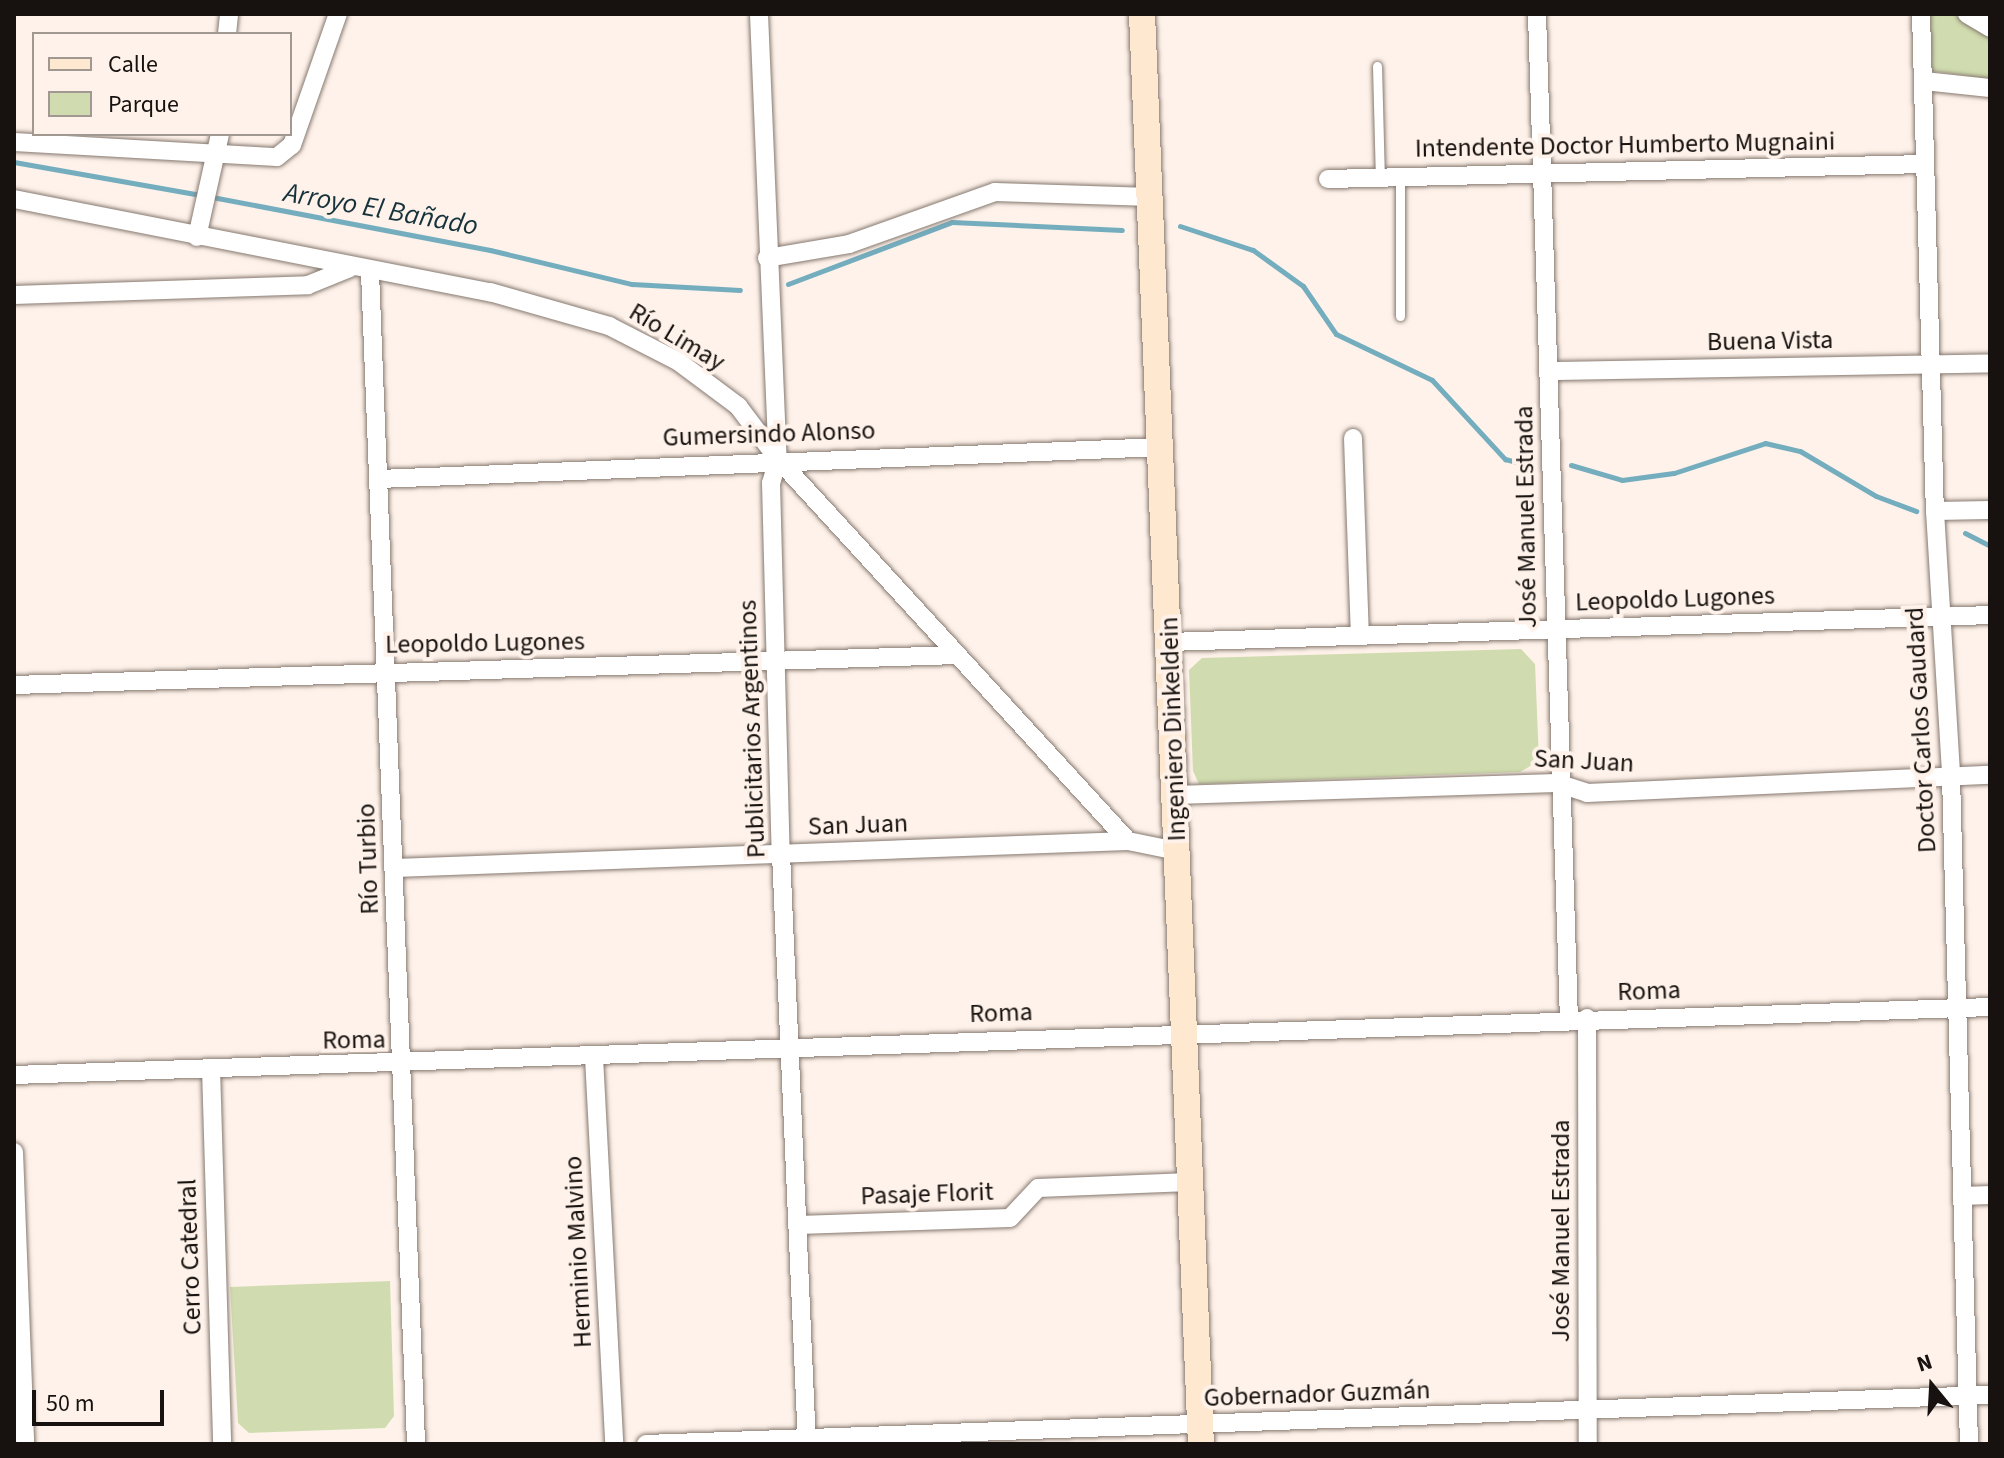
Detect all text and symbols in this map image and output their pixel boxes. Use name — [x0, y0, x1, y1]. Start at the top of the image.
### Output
legend — [32, 32, 292, 136]
text: Calle — [108, 47, 158, 82]
text: Parque — [108, 87, 179, 122]
street label: Intendente Doctor Humberto Mugnaini — [1415, 126, 1835, 164]
water label: Arroyo El Bañado — [281, 175, 481, 243]
street label: Río Limay — [623, 296, 731, 378]
street label: Buena Vista — [1707, 324, 1833, 358]
street label: José Manuel Estrada — [1508, 406, 1544, 628]
street label: Gumersindo Alonso — [662, 415, 876, 453]
street label: Leopoldo Lugones — [1575, 580, 1775, 618]
street label: Publicitarios Argentinos — [732, 599, 772, 859]
street label: Doctor Carlos Gaudard — [1899, 606, 1943, 854]
street label: Ingeniero Dinkeldein — [1153, 616, 1193, 842]
street label: Leopoldo Lugones — [385, 626, 585, 660]
street label: San Juan — [1533, 743, 1635, 779]
street label: Río Turbio — [350, 803, 386, 915]
street label: San Juan — [807, 808, 909, 842]
street label: Roma — [1617, 974, 1681, 1008]
street label: Roma — [969, 996, 1033, 1030]
street label: Roma — [322, 1024, 386, 1056]
street label: José Manuel Estrada — [1545, 1120, 1577, 1342]
street label: Herminio Malvino — [557, 1155, 599, 1349]
street label: Pasaje Florit — [860, 1176, 994, 1212]
street label: Cerro Catedral — [172, 1178, 208, 1336]
north arrow — [1892, 1346, 1972, 1426]
text: N — [1913, 1346, 1936, 1381]
scale bar — [36, 1374, 168, 1424]
street label: Gobernador Guzmán — [1203, 1374, 1431, 1414]
text: 50 m — [46, 1386, 95, 1421]

